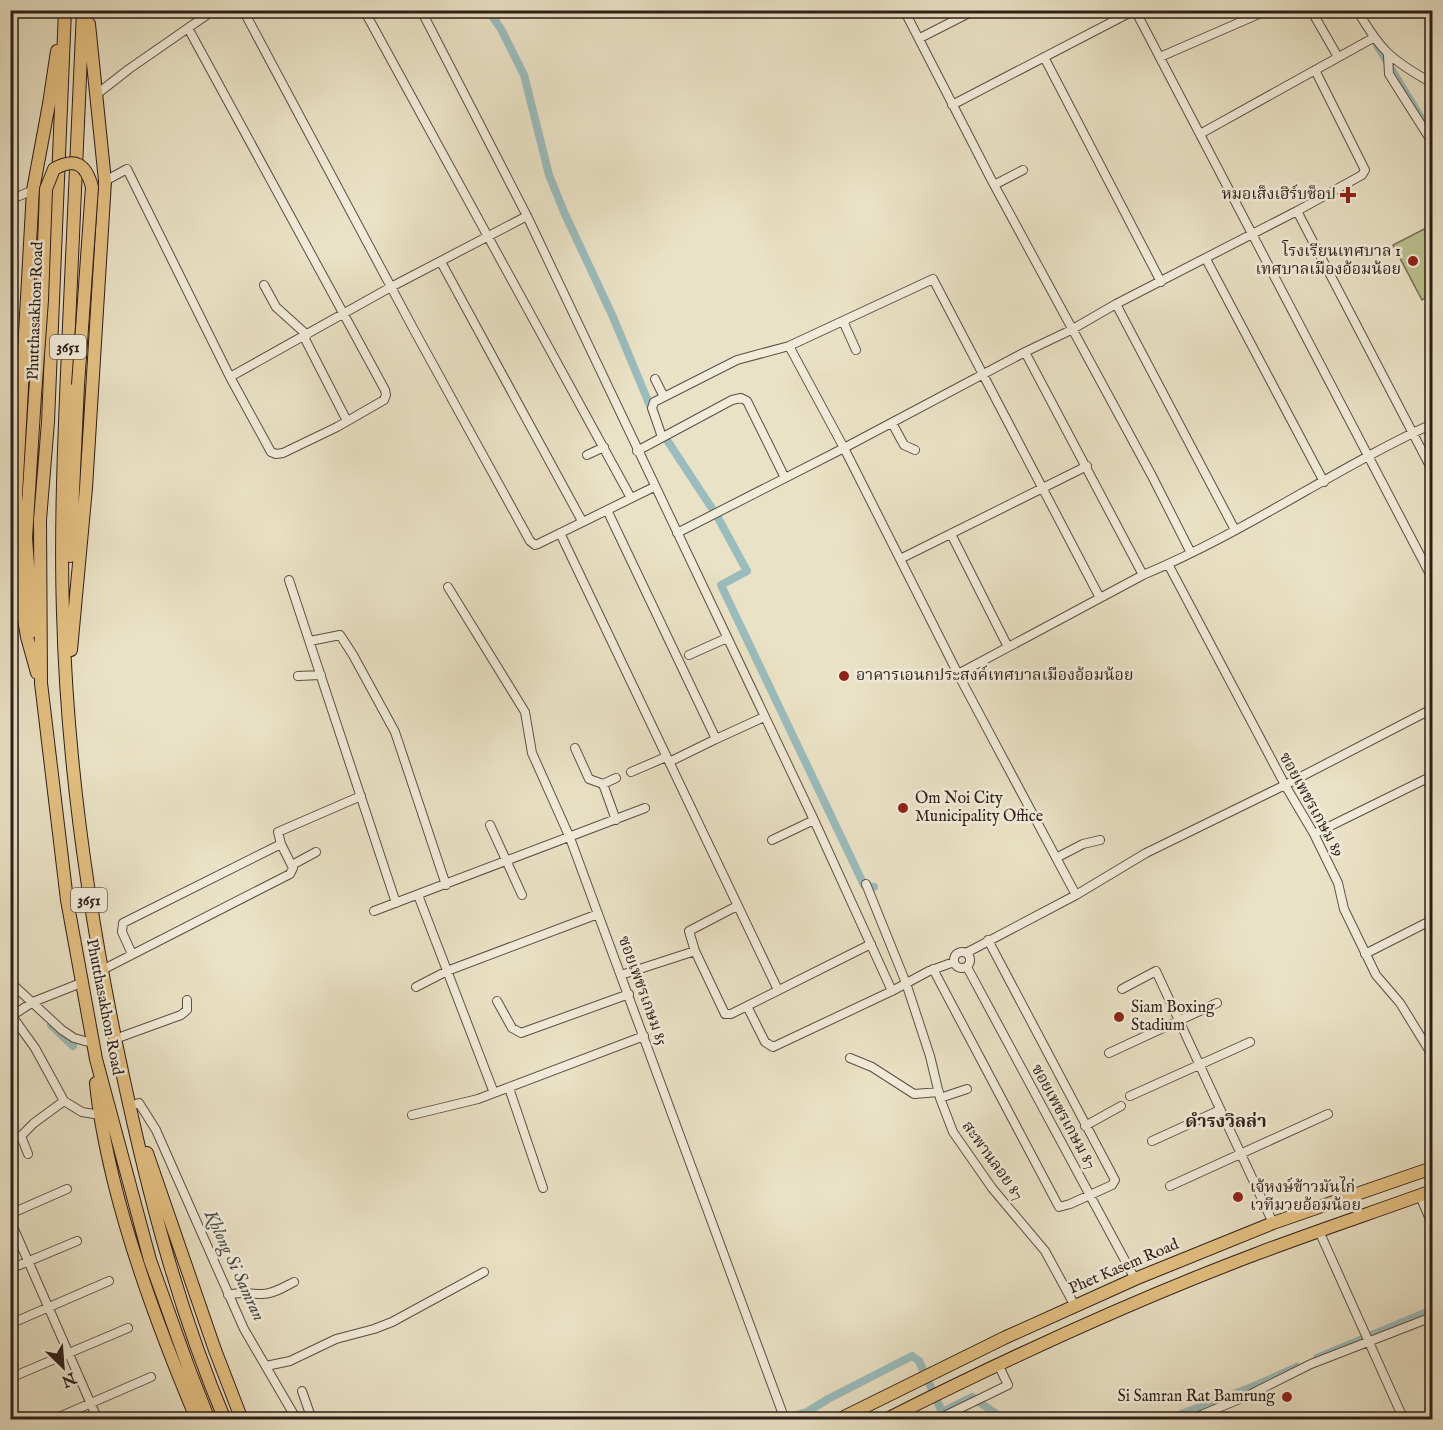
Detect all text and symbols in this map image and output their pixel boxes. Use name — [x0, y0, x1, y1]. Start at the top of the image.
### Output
place label: หมอเส็งเฮิร์บช็อป — [1221, 184, 1336, 205]
marker: หมอเส็งเฮิร์บช็อป — [1341, 188, 1355, 202]
place label: โรงเรียนเทศบาล 1 เทศบาลเมืองอ้อมน้อย — [1256, 240, 1401, 280]
street label: Phutthasakhon Road — [24, 241, 48, 381]
marker: โรงเรียนเทศบาล 1 เทศบาลเมืองอ้อมน้อย — [1406, 254, 1420, 268]
road number: 3651 — [50, 335, 86, 359]
place label: อาคารเอนกประสงค์เทศบาลเมืองอ้อมน้อย — [856, 665, 1133, 686]
marker: อาคารเอนกประสงค์เทศบาลเมืองอ้อมน้อย — [837, 669, 851, 683]
street label: ซอยเพชรเกษม 89 — [1274, 749, 1348, 861]
place label: Om Noi City Municipality Office — [915, 789, 1043, 827]
marker: Om Noi City Municipality Office — [896, 801, 910, 815]
road number: 3651 — [71, 888, 107, 912]
street label: ซอยเพชรเกษม 85 — [613, 934, 671, 1049]
street label: Phutthasakhon Road — [81, 937, 127, 1077]
place label: Siam Boxing Stadium — [1131, 998, 1215, 1036]
marker: Siam Boxing Stadium — [1112, 1010, 1126, 1024]
street label: ซอยเพชรเกษม 87 — [1026, 1061, 1100, 1173]
district label: ดำรงวิลล่า — [1185, 1111, 1267, 1134]
street label: สะพานลอย 87 — [957, 1117, 1027, 1205]
place label: เจ้หงษ์ข้าวมันไก่ เวทีมวยอ้อมน้อย — [1250, 1176, 1361, 1216]
marker: เจ้หงษ์ข้าวมันไก่ เวทีมวยอ้อมน้อย — [1231, 1190, 1245, 1204]
water label: Khlong Si Samran — [198, 1206, 270, 1325]
street label: Phet Kasem Road — [1066, 1235, 1182, 1299]
north arrow — [33, 1337, 93, 1397]
text: N — [58, 1366, 80, 1391]
place label: Si Samran Rat Bamrung — [1118, 1387, 1275, 1407]
marker: Si Samran Rat Bamrung — [1280, 1390, 1294, 1404]

